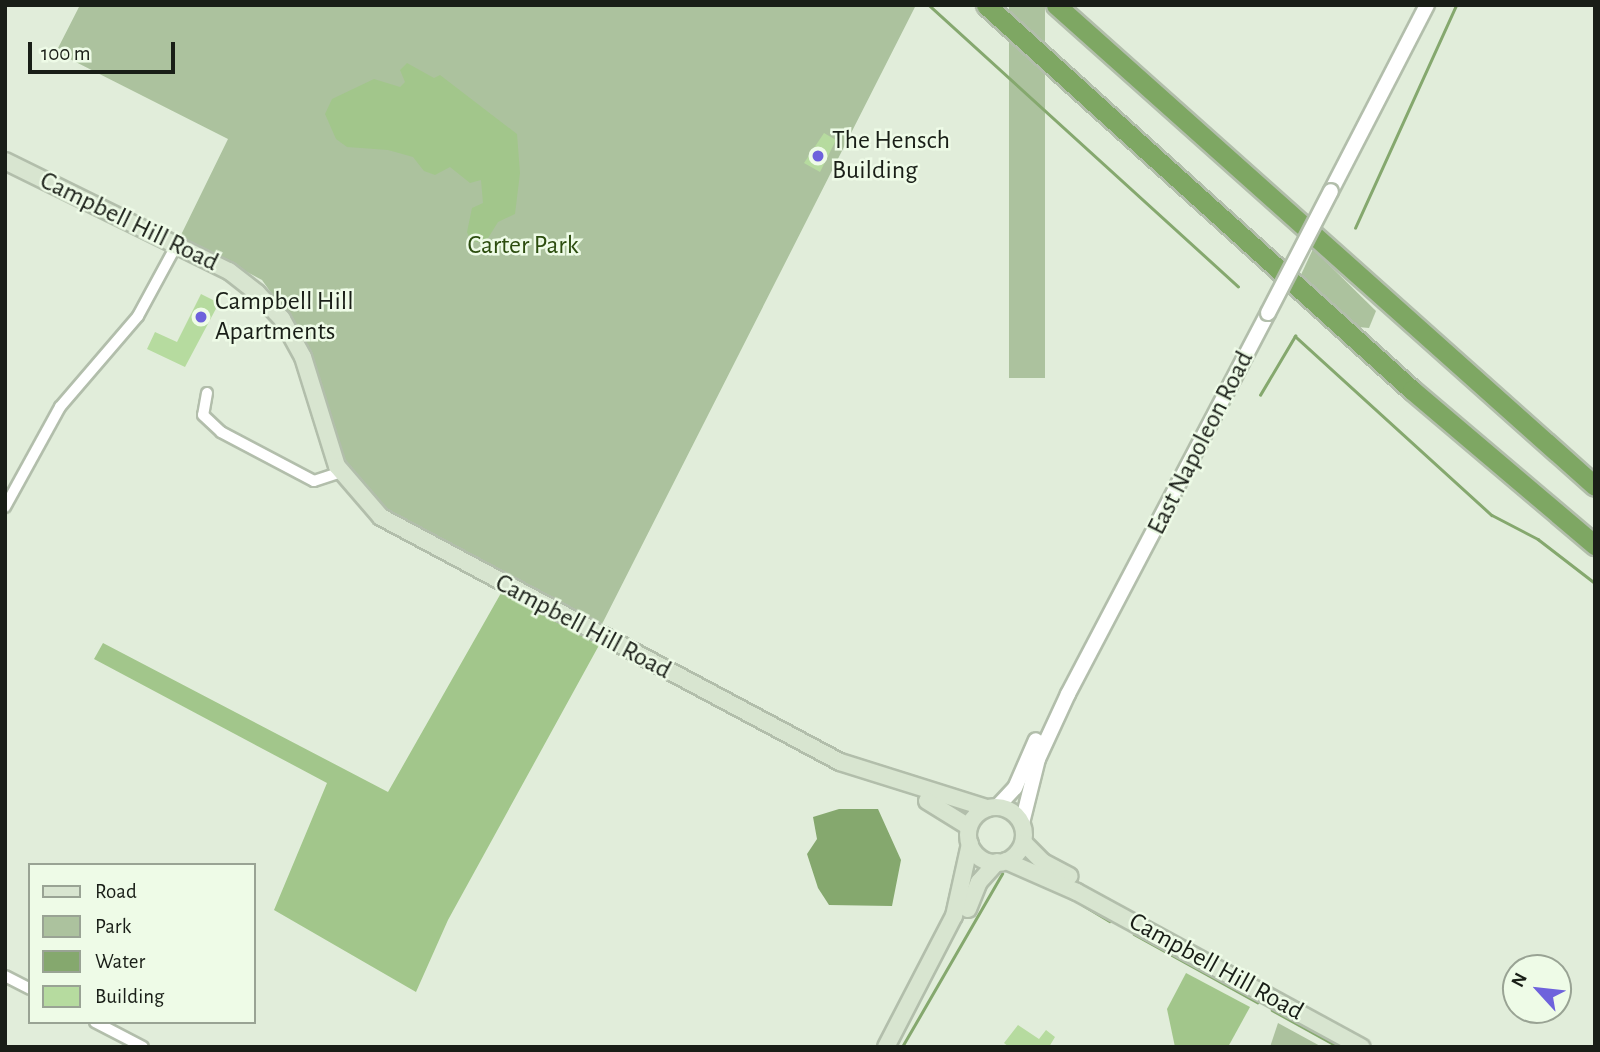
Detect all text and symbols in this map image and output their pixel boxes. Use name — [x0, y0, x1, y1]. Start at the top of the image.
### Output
scale bar — [32, 28, 178, 72]
text: 100 m — [41, 43, 91, 64]
place label: The Hensch Building — [832, 125, 950, 186]
marker: The Hensch Building — [810, 148, 826, 164]
street label: Campbell Hill Road — [35, 165, 223, 279]
park label: Carter Park — [467, 230, 579, 262]
place label: Campbell Hill Apartments — [215, 286, 354, 348]
marker: Campbell Hill Apartments — [193, 309, 209, 325]
street label: East Napoleon Road — [1141, 346, 1261, 540]
street label: Campbell Hill Road — [490, 568, 676, 686]
legend — [28, 863, 256, 1024]
text: Road — [95, 881, 137, 902]
street label: Campbell Hill Road — [1123, 906, 1309, 1028]
text: Park — [95, 916, 131, 937]
text: Water — [95, 951, 145, 972]
north arrow — [1502, 954, 1572, 1024]
text: N — [1508, 970, 1531, 990]
text: Building — [95, 986, 164, 1007]

